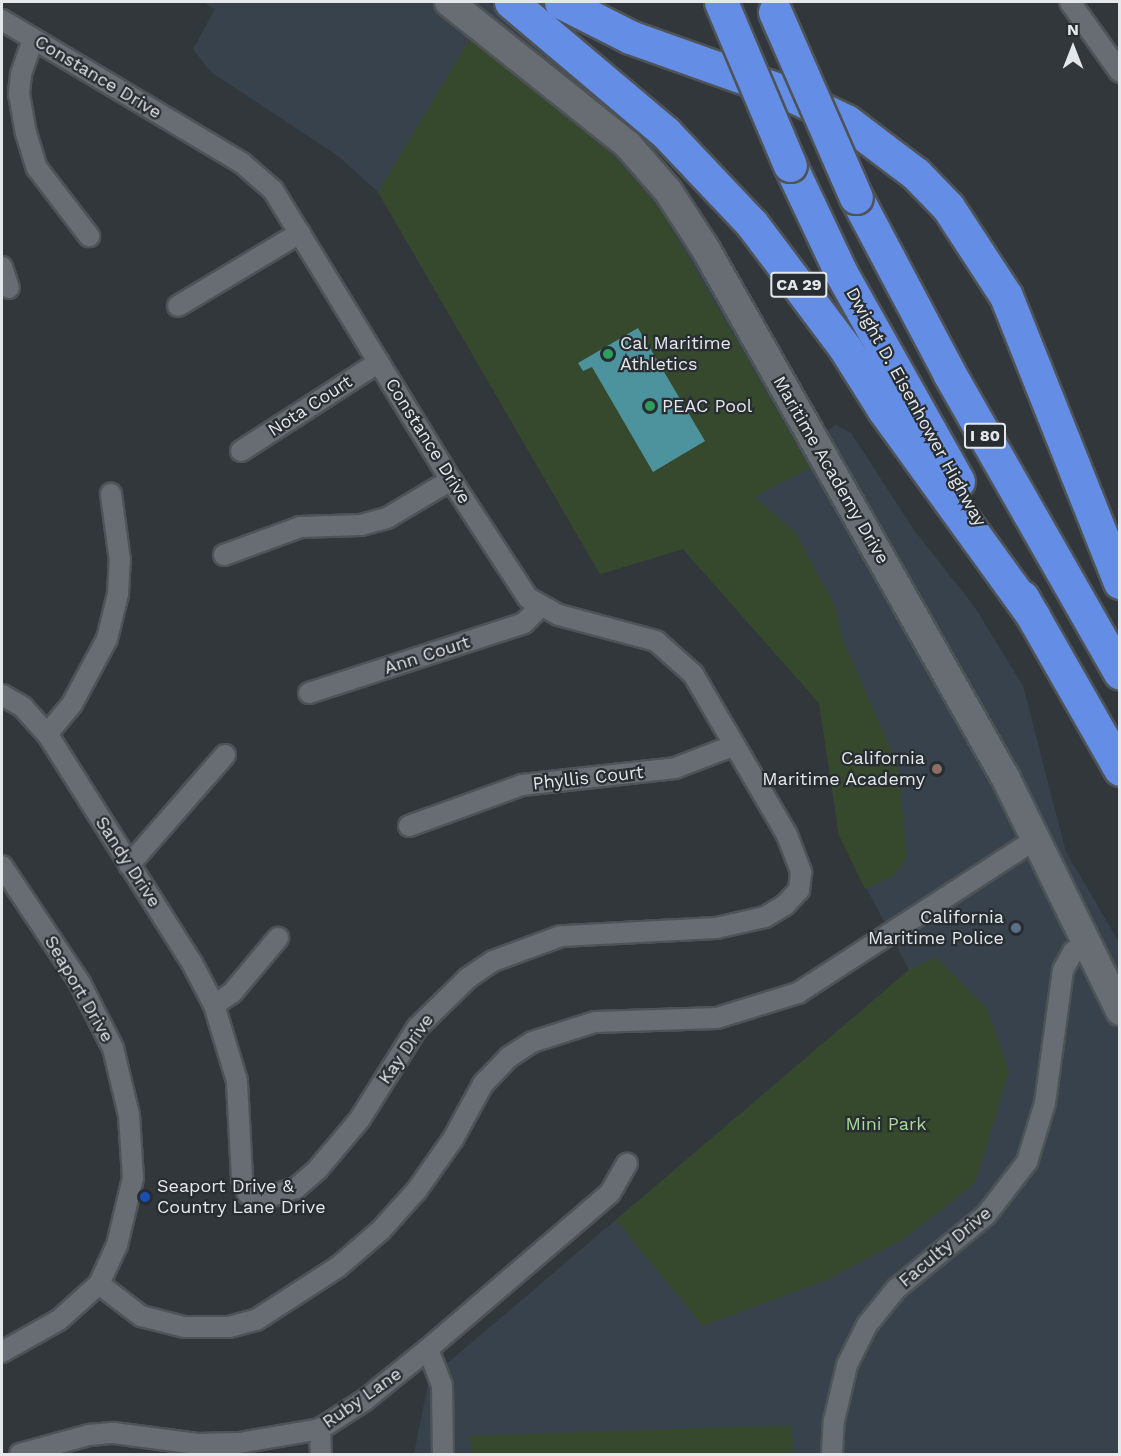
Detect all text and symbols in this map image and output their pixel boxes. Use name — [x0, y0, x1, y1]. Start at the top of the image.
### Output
north arrow — [1043, 18, 1103, 78]
text: N — [1067, 20, 1079, 39]
street label: Constance Drive — [31, 31, 165, 123]
road number: CA 29 — [769, 272, 829, 298]
street label: Dwight D. Eisenhower Highway — [841, 284, 991, 530]
place label: Cal Maritime Athletics — [620, 333, 732, 376]
marker: Cal Maritime Athletics — [601, 347, 615, 361]
street label: Nota Court — [264, 371, 356, 441]
street label: Maritime Academy Drive — [768, 372, 894, 568]
street label: Constance Drive — [381, 374, 475, 508]
place label: PEAC Pool — [662, 395, 752, 417]
marker: PEAC Pool — [643, 399, 657, 413]
road number: I 80 — [964, 423, 1006, 449]
street label: Ann Court — [381, 631, 473, 679]
place label: California Maritime Academy — [762, 748, 925, 790]
street label: Phyllis Court — [532, 761, 644, 795]
marker: California Maritime Academy — [930, 762, 944, 776]
street label: Sandy Drive — [91, 812, 165, 912]
place label: California Maritime Police — [868, 907, 1004, 950]
marker: California Maritime Police — [1009, 921, 1023, 935]
street label: Seaport Drive — [40, 932, 118, 1046]
street label: Kay Drive — [374, 1009, 438, 1089]
park label: Mini Park — [846, 1113, 926, 1135]
place label: Seaport Drive & Country Lane Drive — [157, 1176, 326, 1218]
marker: Seaport Drive & Country Lane Drive — [138, 1190, 152, 1204]
street label: Faculty Drive — [894, 1202, 996, 1292]
street label: Ruby Lane — [318, 1363, 406, 1433]

